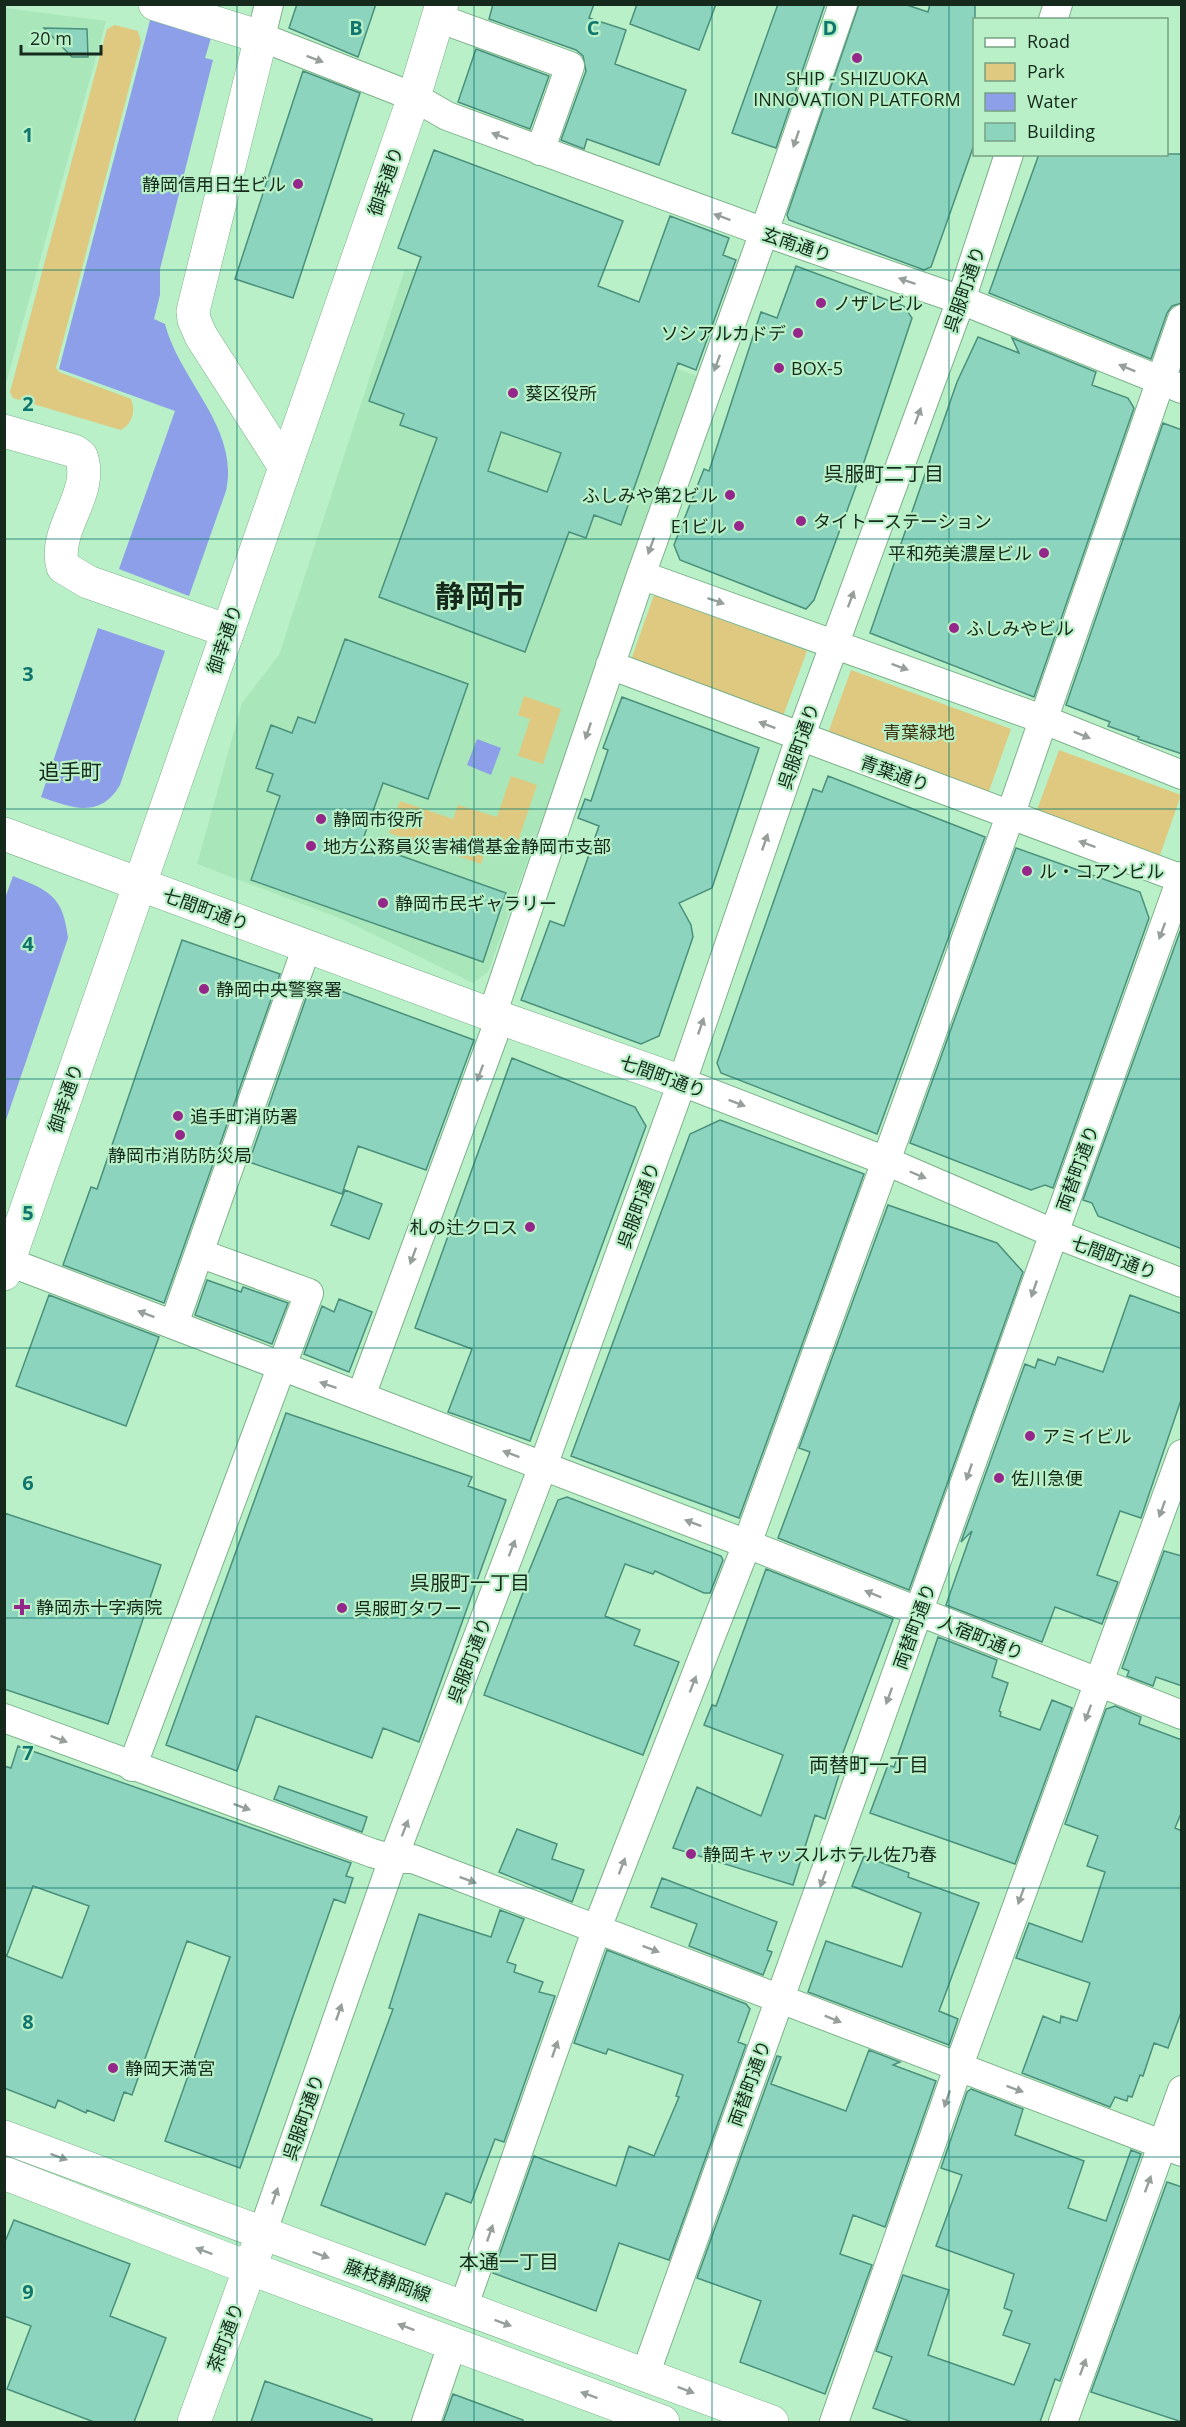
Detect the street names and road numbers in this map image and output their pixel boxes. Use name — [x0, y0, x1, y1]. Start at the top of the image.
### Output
street label: 御幸通り — [362, 143, 408, 219]
street label: 玄南通り — [759, 221, 835, 267]
street label: 呉服町通り — [938, 243, 990, 335]
street label: 御幸通り — [201, 601, 247, 677]
street label: 呉服町通り — [772, 700, 824, 792]
street label: 青葉通り — [857, 749, 933, 797]
street label: 七間町通り — [160, 882, 252, 936]
street label: 七間町通り — [617, 1049, 709, 1103]
street label: 御幸通り — [42, 1060, 88, 1136]
street label: 両替町通り — [1050, 1122, 1104, 1214]
street label: 呉服町通り — [611, 1159, 665, 1251]
street label: 七間町通り — [1068, 1230, 1160, 1284]
street label: 両替町通り — [887, 1580, 941, 1672]
street label: 人宿町通り — [935, 1609, 1027, 1665]
street label: 呉服町通り — [442, 1614, 496, 1706]
street label: 両替町通り — [722, 2037, 776, 2129]
street label: 呉服町通り — [277, 2071, 329, 2163]
street label: 藤枝静岡線 — [342, 2253, 434, 2307]
street label: 茶町通り — [201, 2299, 249, 2375]

